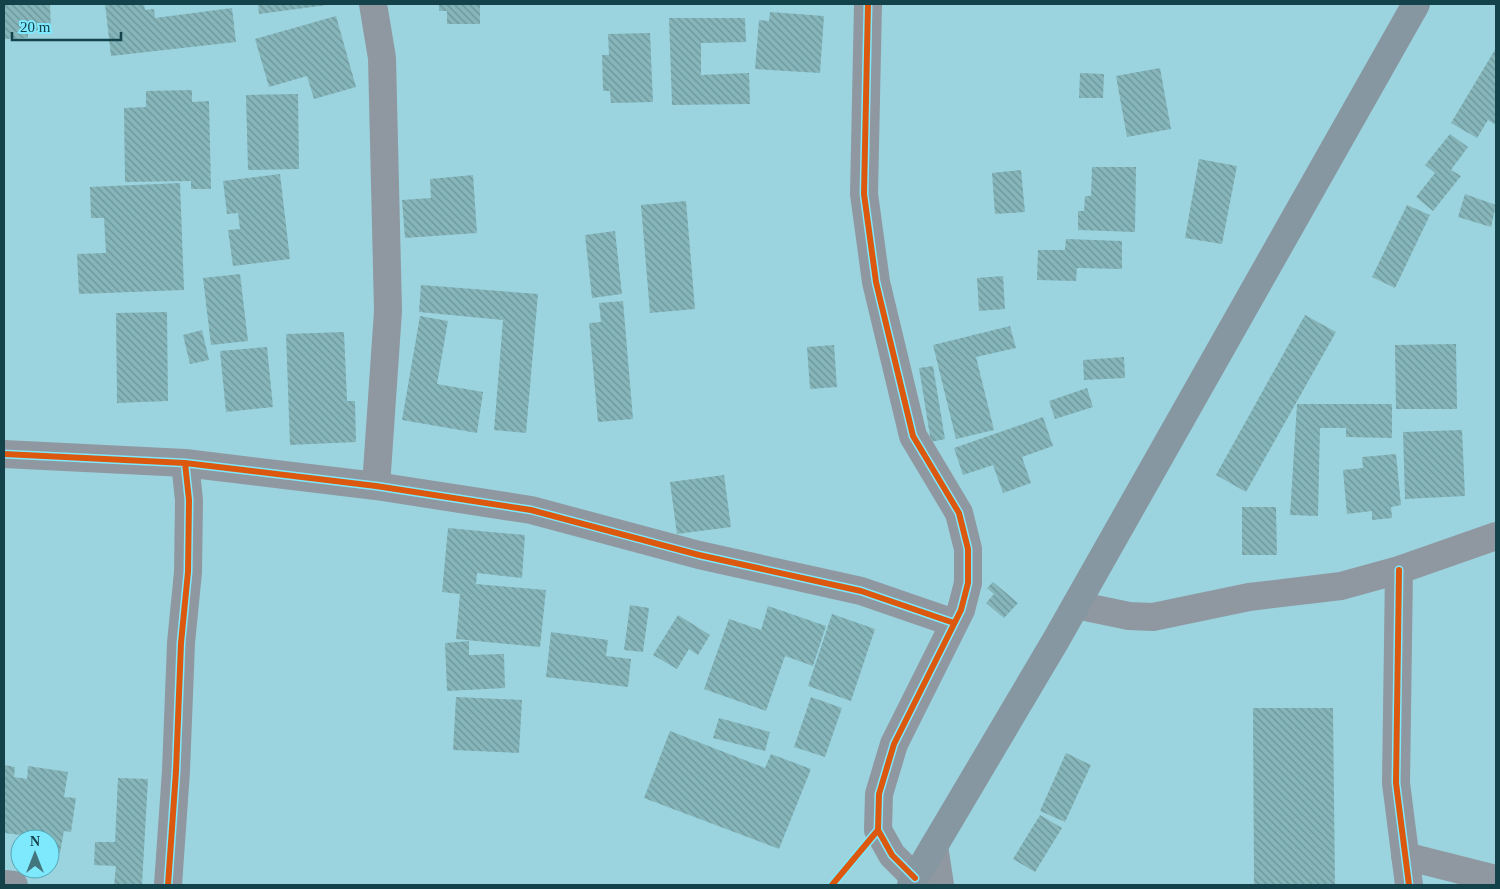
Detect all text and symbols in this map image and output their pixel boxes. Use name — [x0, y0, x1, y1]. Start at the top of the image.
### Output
scale bar — [12, 10, 121, 42]
text: 20 m — [20, 19, 51, 35]
north arrow — [10, 829, 60, 879]
text: N — [30, 834, 40, 849]

